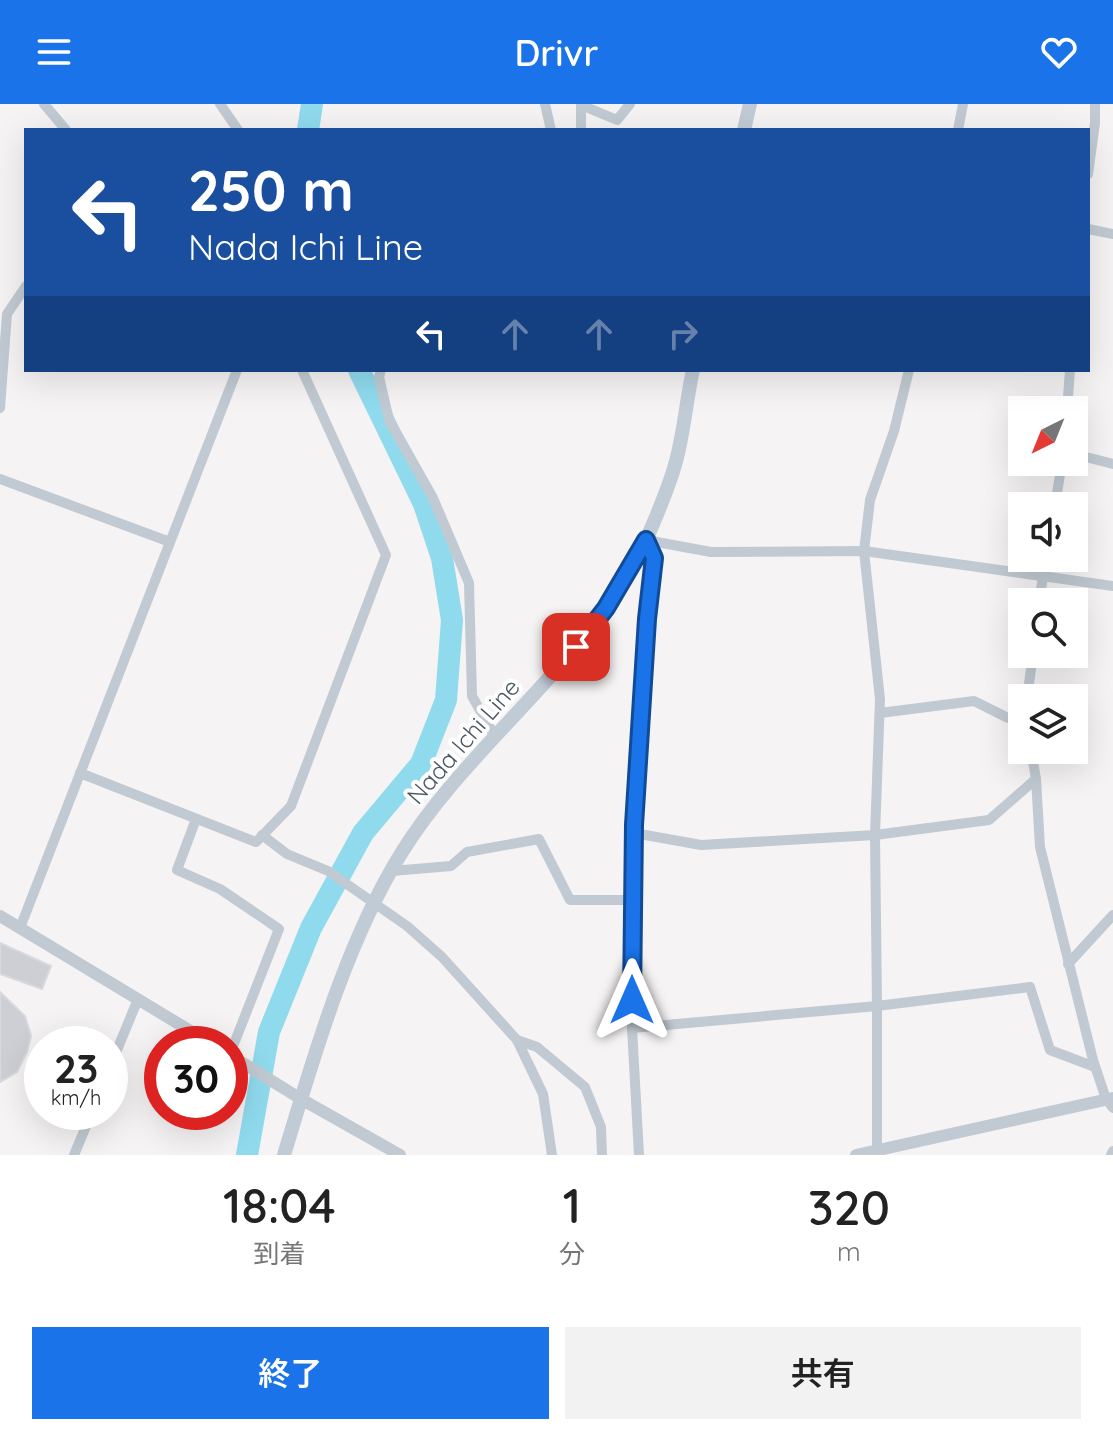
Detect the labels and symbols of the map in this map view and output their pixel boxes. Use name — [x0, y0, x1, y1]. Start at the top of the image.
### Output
north arrow — [1008, 396, 1088, 476]
pin — [542, 613, 610, 681]
street label: Nada Ichi Line — [400, 672, 526, 810]
position arrow — [590, 958, 674, 1042]
speed limit sign: 30 — [144, 1026, 248, 1130]

